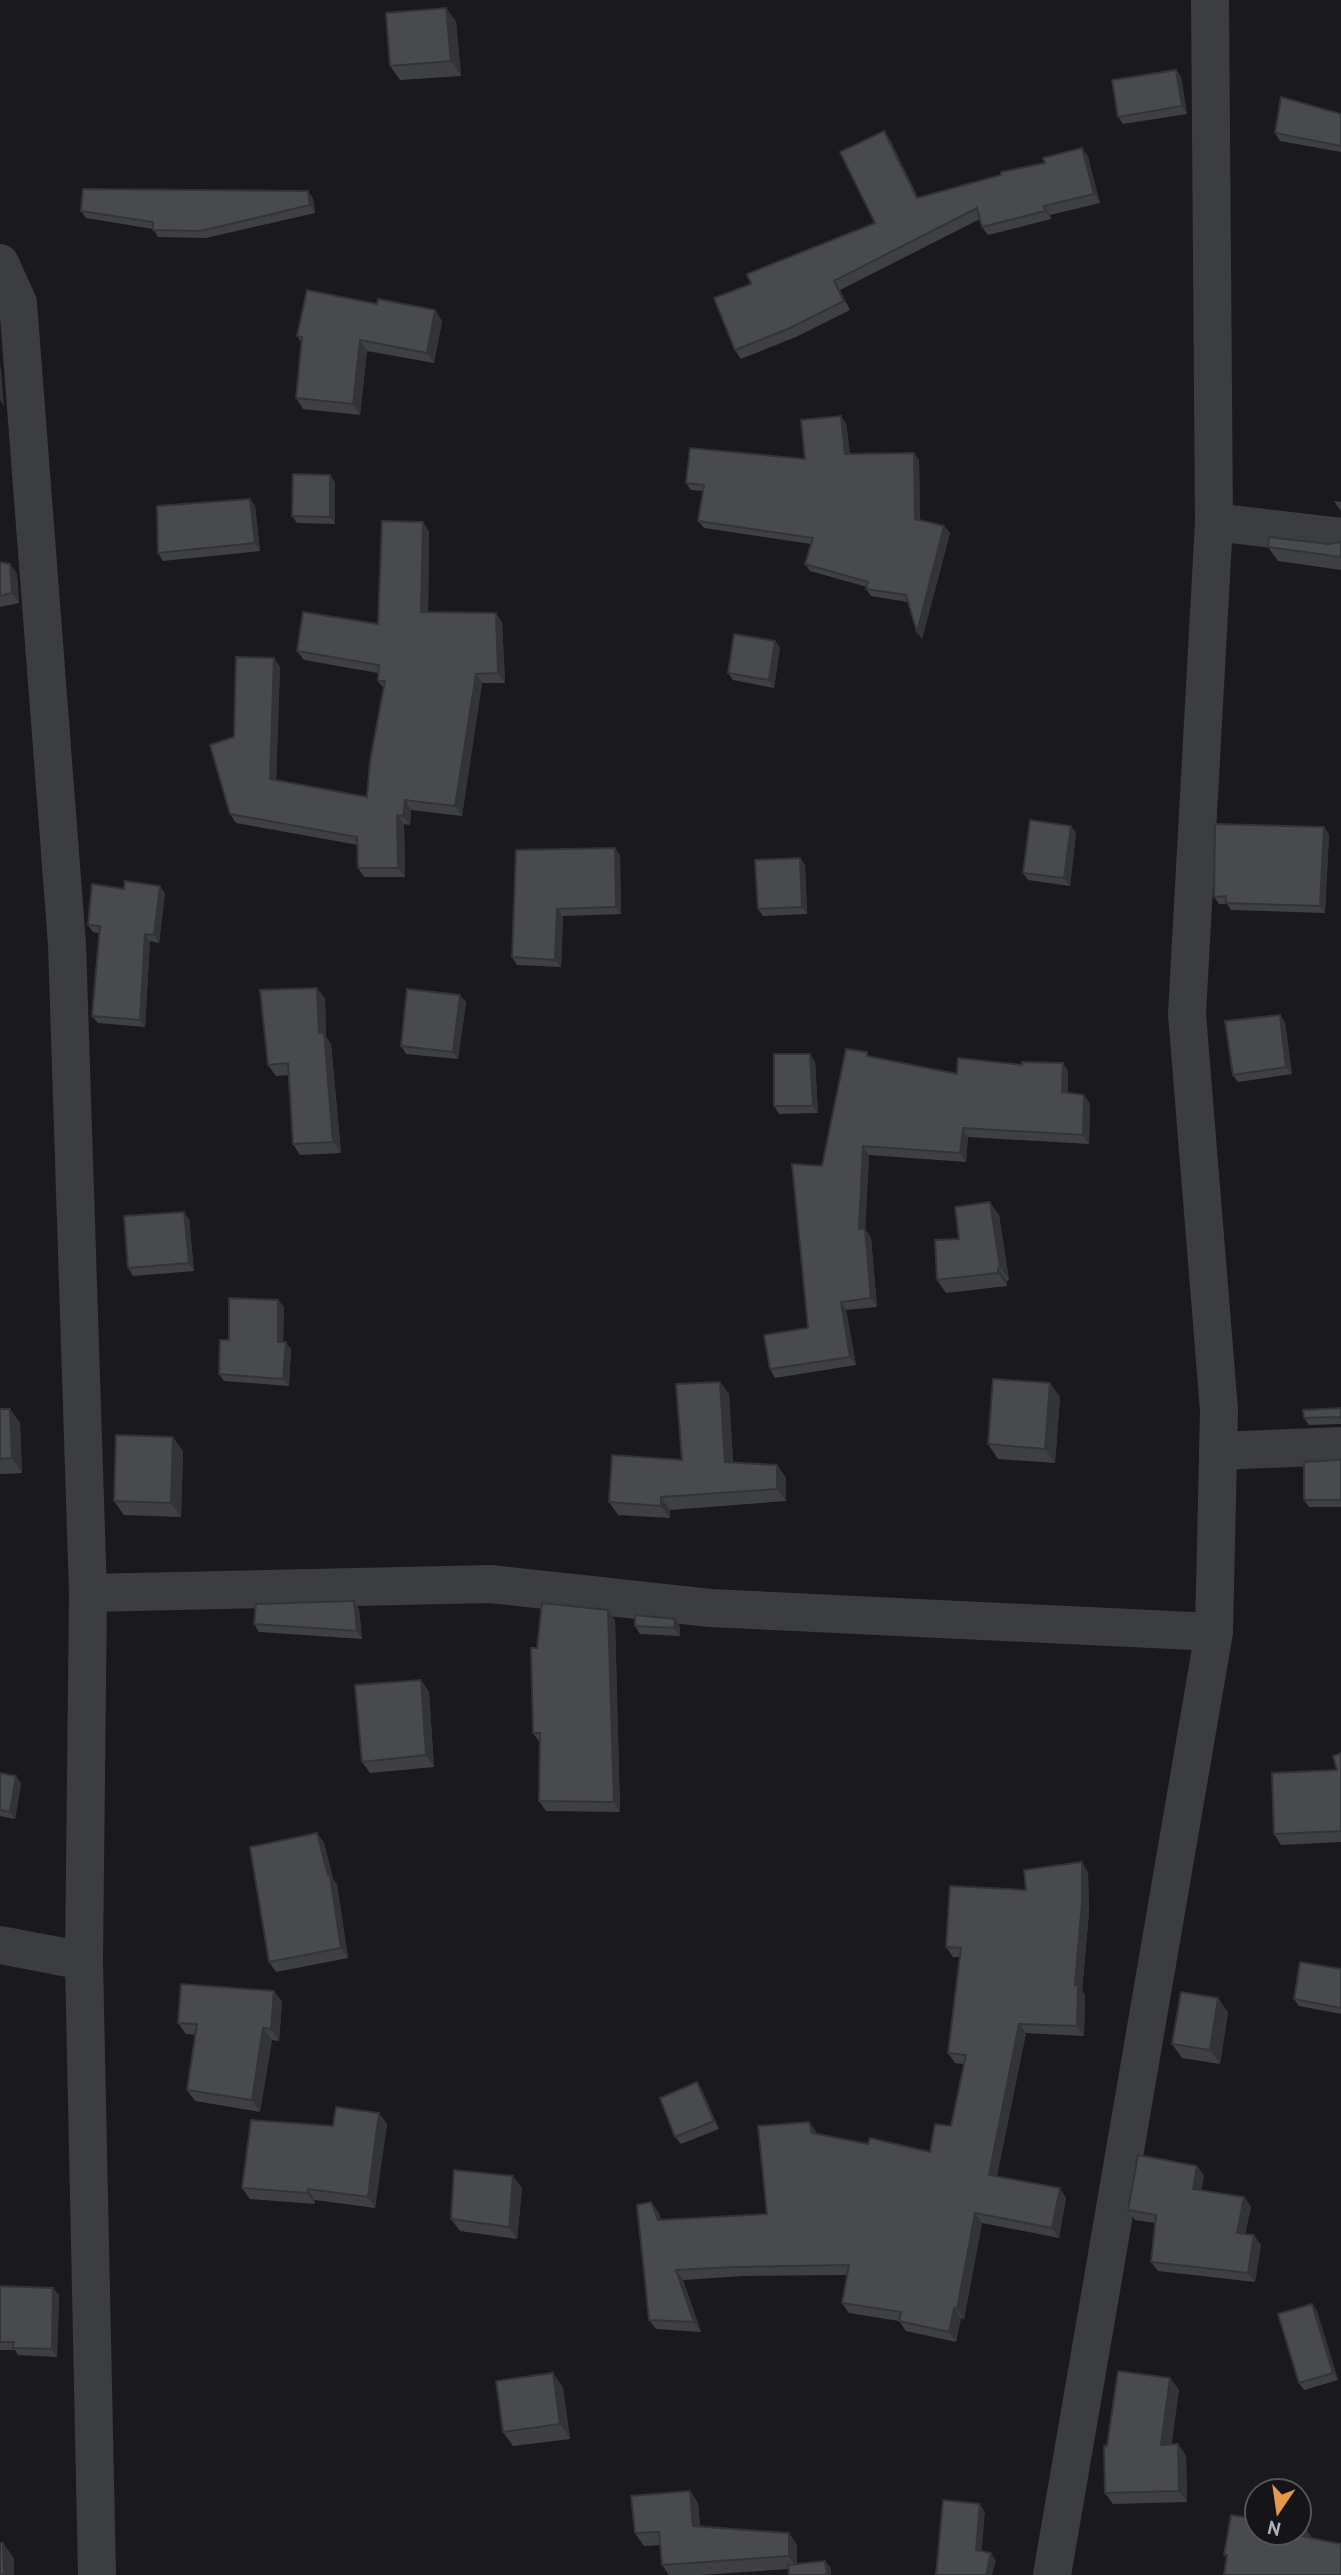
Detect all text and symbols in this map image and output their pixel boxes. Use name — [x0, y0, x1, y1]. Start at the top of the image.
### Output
north arrow — [1243, 2477, 1313, 2547]
text: N — [1265, 2515, 1283, 2542]

